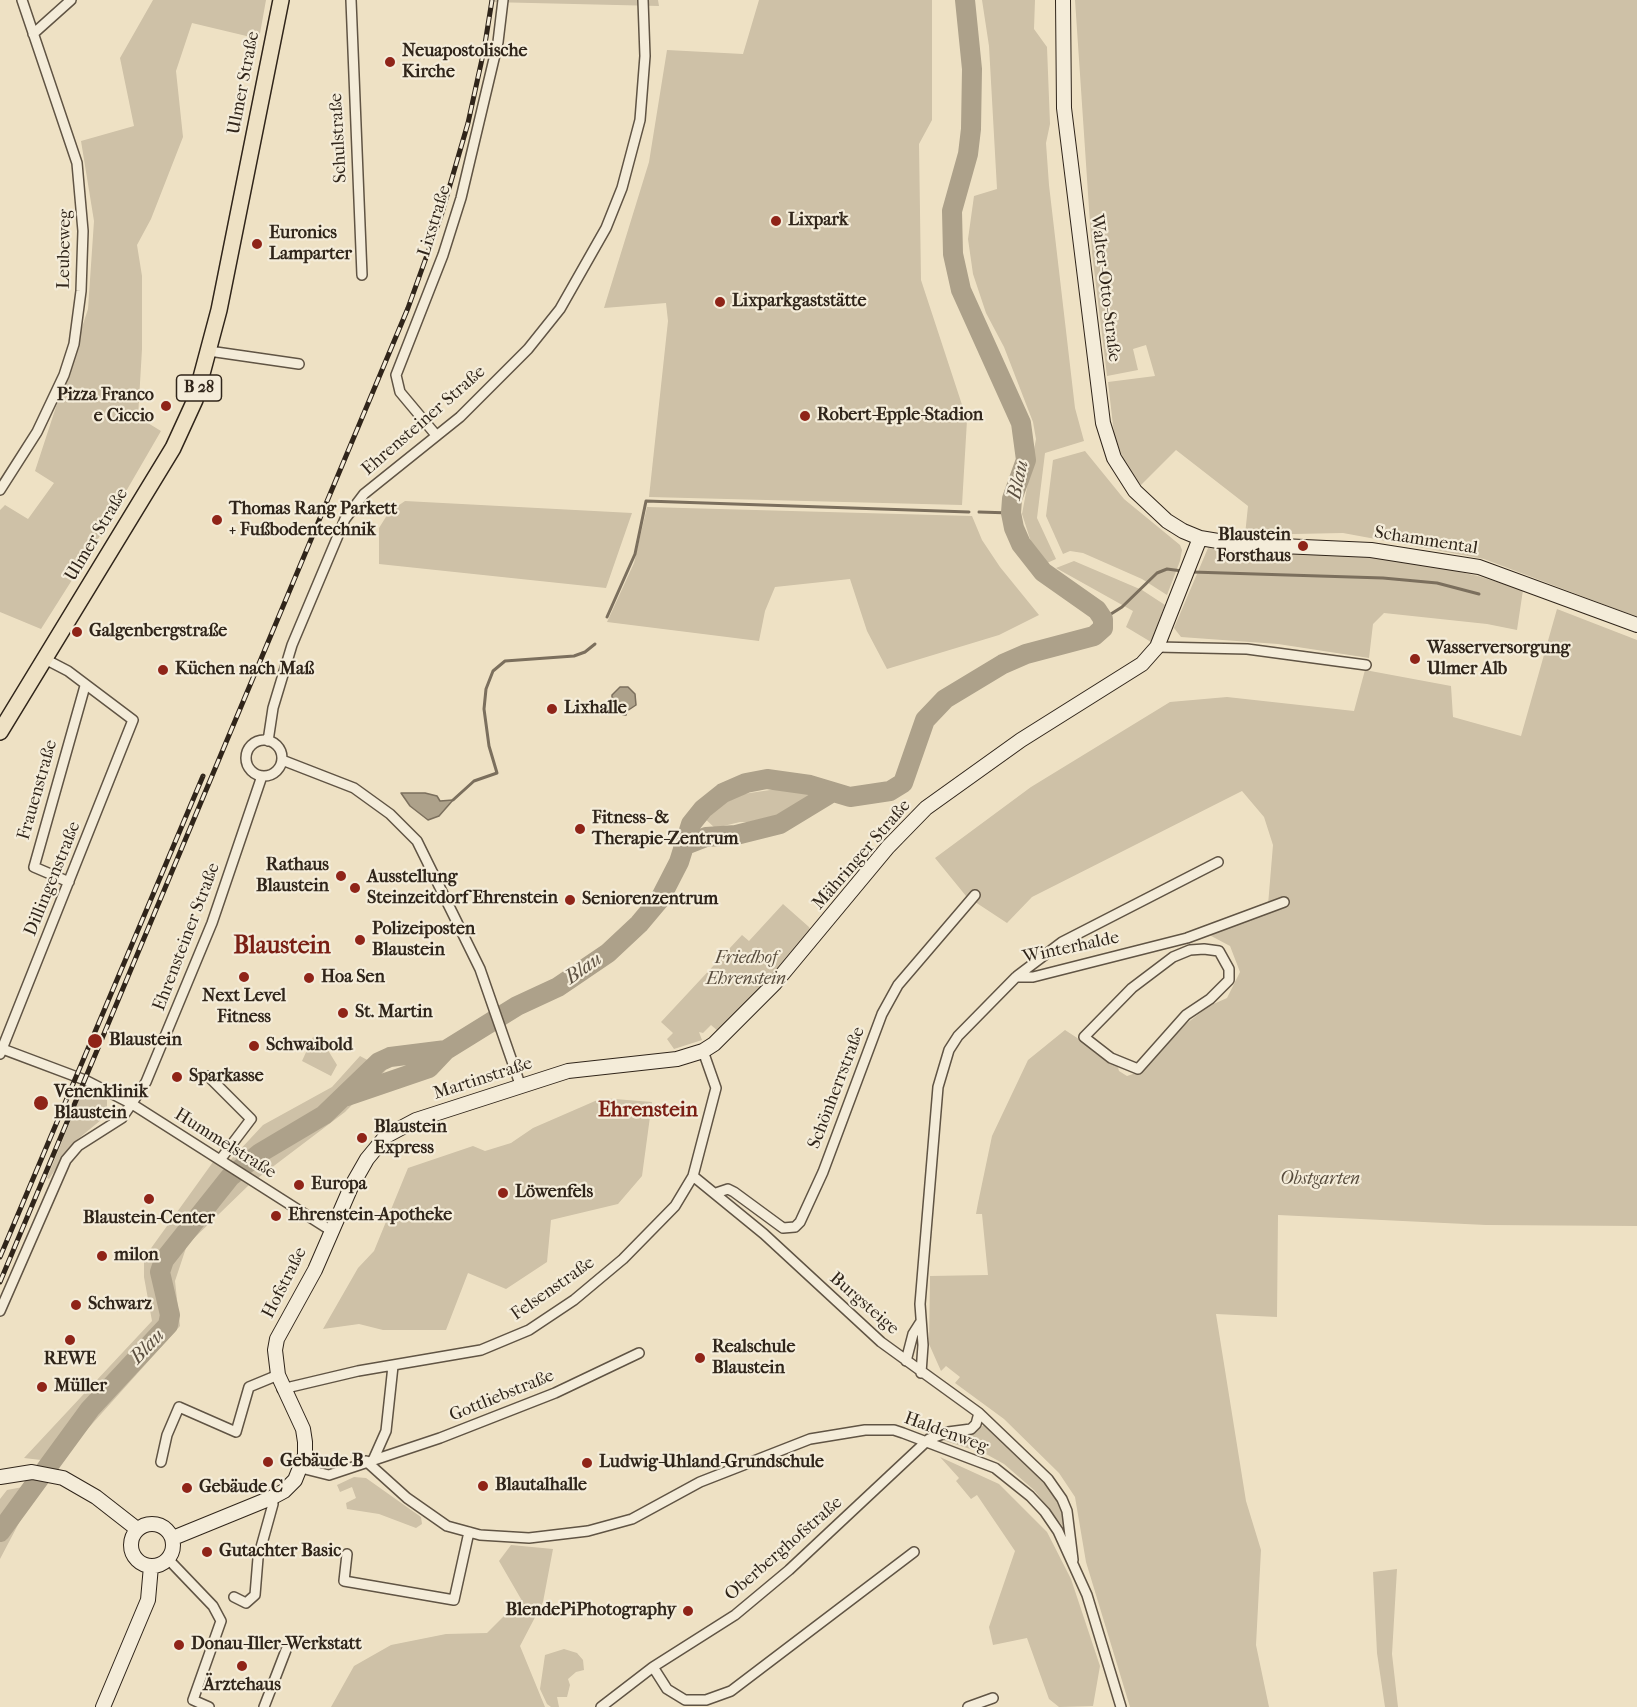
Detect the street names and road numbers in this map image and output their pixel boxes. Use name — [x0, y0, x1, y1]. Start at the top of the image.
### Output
street label: Ulmer Straße — [223, 30, 265, 136]
street label: Schulstraße — [326, 92, 352, 184]
street label: Lixstraße — [414, 183, 456, 259]
street label: Leubeweg — [54, 209, 76, 289]
street label: Walter-Otto-Straße — [1085, 213, 1125, 363]
street label: Ehrensteiner Straße — [358, 361, 490, 481]
road number: B 28 — [176, 375, 222, 401]
street label: Ulmer Straße — [61, 485, 133, 585]
street label: Schammental — [1373, 522, 1479, 560]
street label: Frauenstraße — [13, 738, 63, 842]
street label: Mähringer Straße — [808, 796, 916, 914]
street label: Dillingenstraße — [20, 819, 86, 939]
street label: Ehrensteiner Straße — [149, 860, 225, 1014]
street label: Winterhalde — [1021, 927, 1121, 969]
street label: Schönherrstraße — [804, 1024, 870, 1152]
street label: Martinstraße — [431, 1053, 535, 1105]
street label: Hummelstraße — [170, 1104, 280, 1184]
street label: Hofstraße — [258, 1244, 312, 1322]
street label: Felsenstraße — [507, 1252, 599, 1326]
street label: Burgsteige — [825, 1268, 903, 1340]
street label: Gottliebstraße — [447, 1365, 557, 1427]
street label: Haldenweg — [901, 1408, 991, 1458]
street label: Oberberghofstraße — [721, 1492, 847, 1606]

